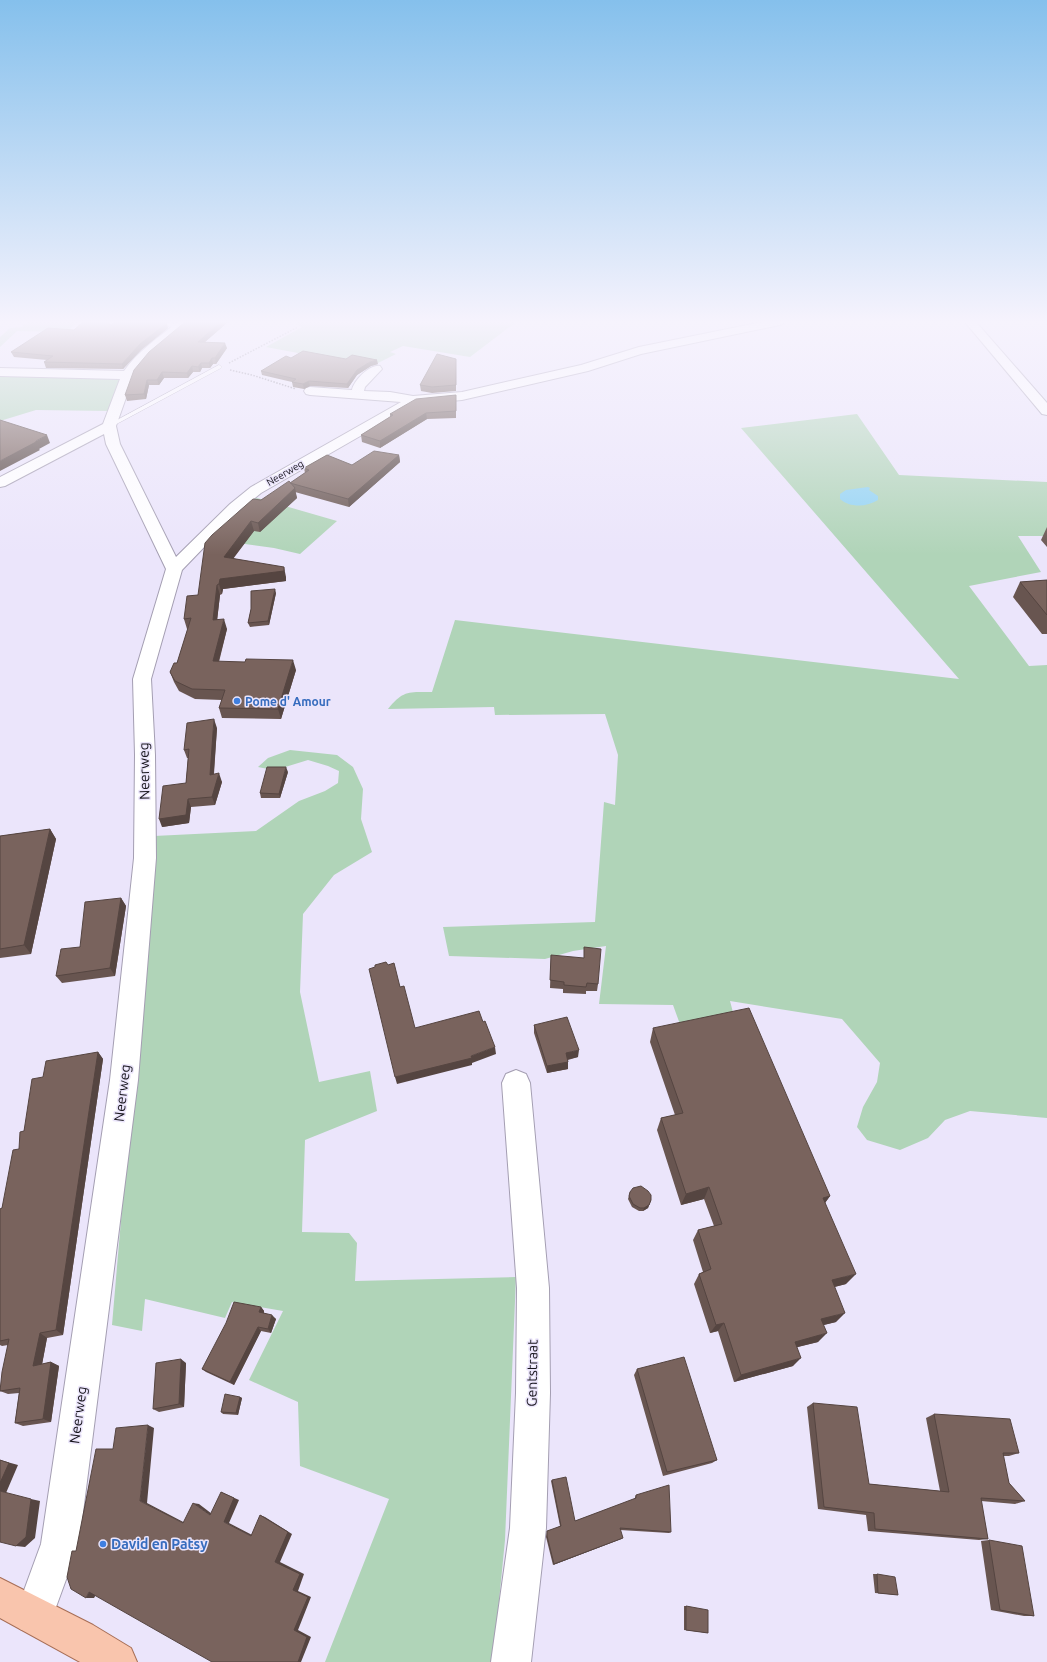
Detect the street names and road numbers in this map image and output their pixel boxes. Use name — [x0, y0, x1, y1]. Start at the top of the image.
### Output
street label: Neerweg — [264, 458, 306, 488]
street label: Neerweg — [135, 742, 153, 800]
street label: Neerweg — [111, 1063, 133, 1123]
street label: Gentstraat — [523, 1339, 541, 1407]
street label: Neerweg — [66, 1385, 90, 1445]

